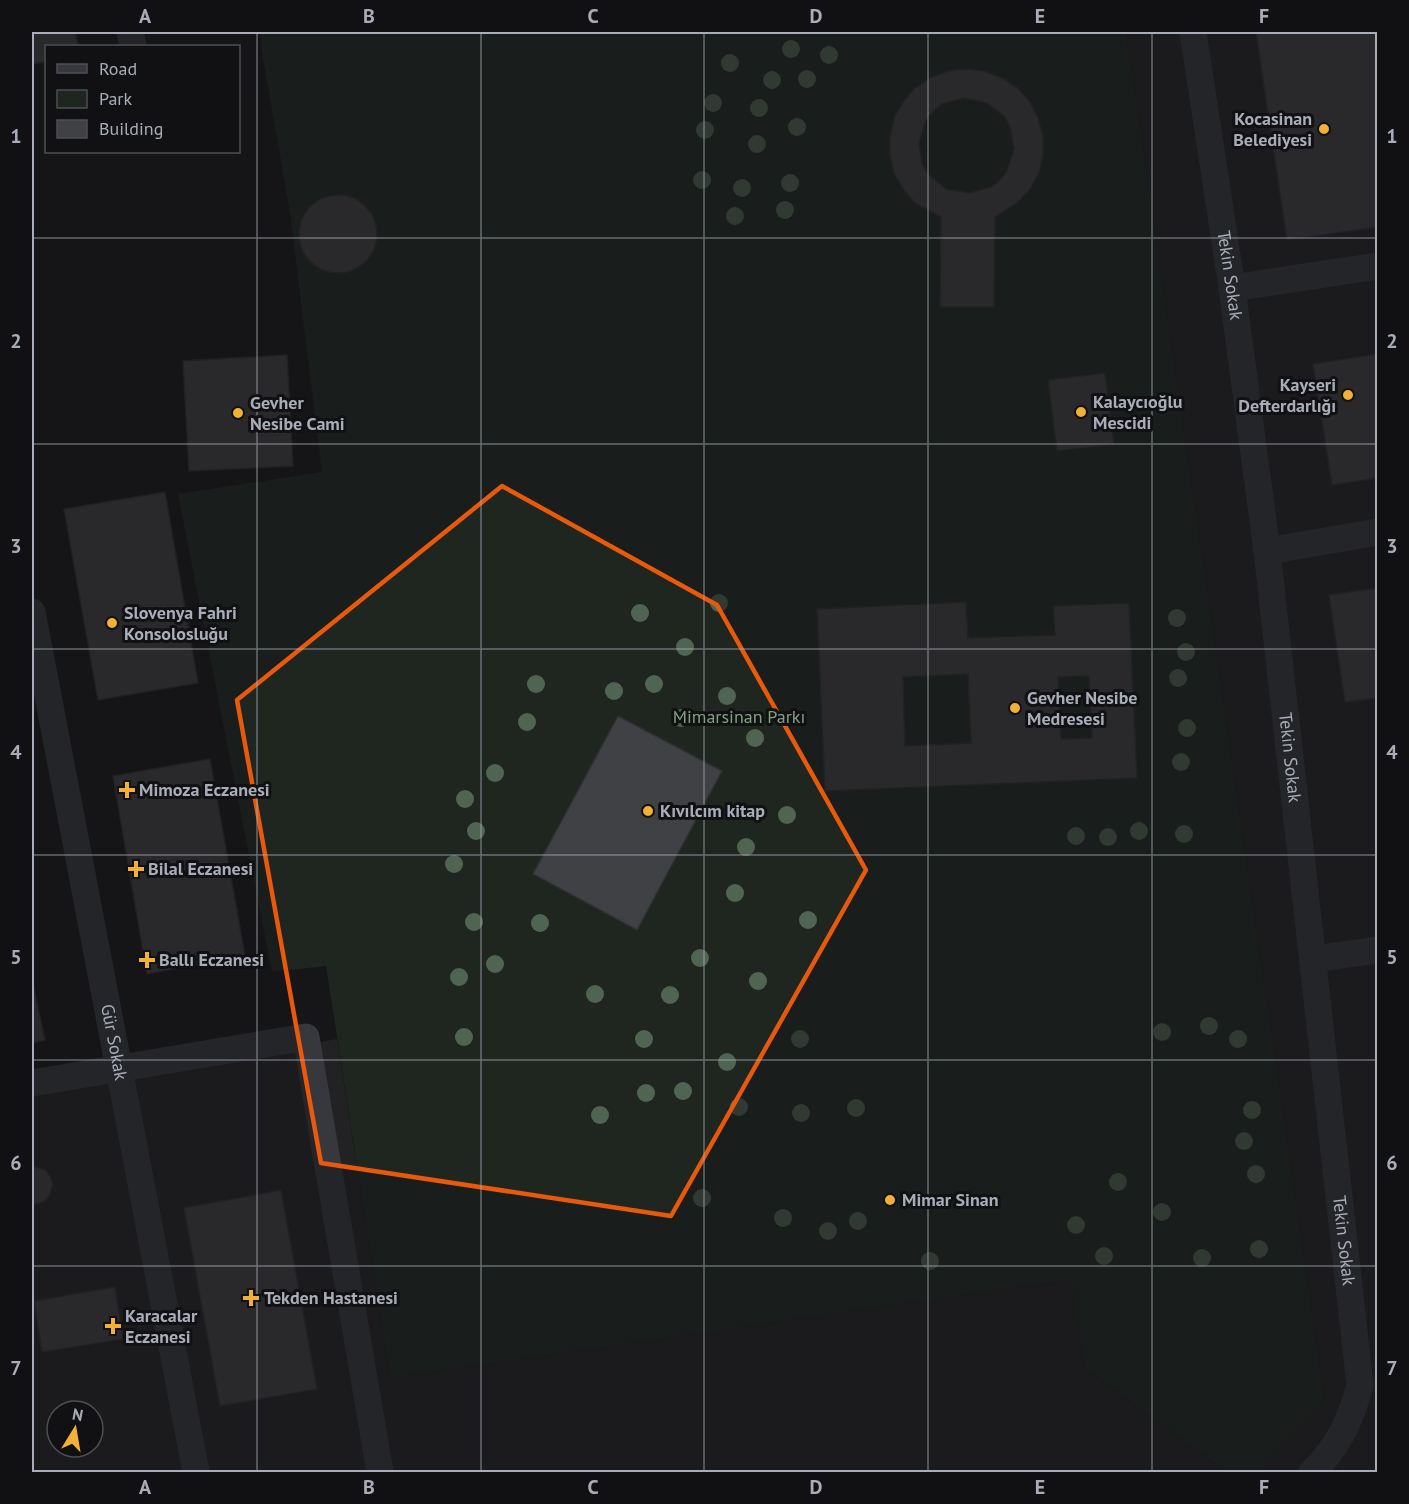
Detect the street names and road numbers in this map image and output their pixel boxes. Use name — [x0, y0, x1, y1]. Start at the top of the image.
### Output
street label: Tekin Sokak — [1212, 229, 1248, 322]
street label: Tekin Sokak — [1274, 711, 1307, 804]
street label: Gür Sokak — [96, 1002, 133, 1083]
street label: Tekin Sokak — [1328, 1194, 1361, 1287]

